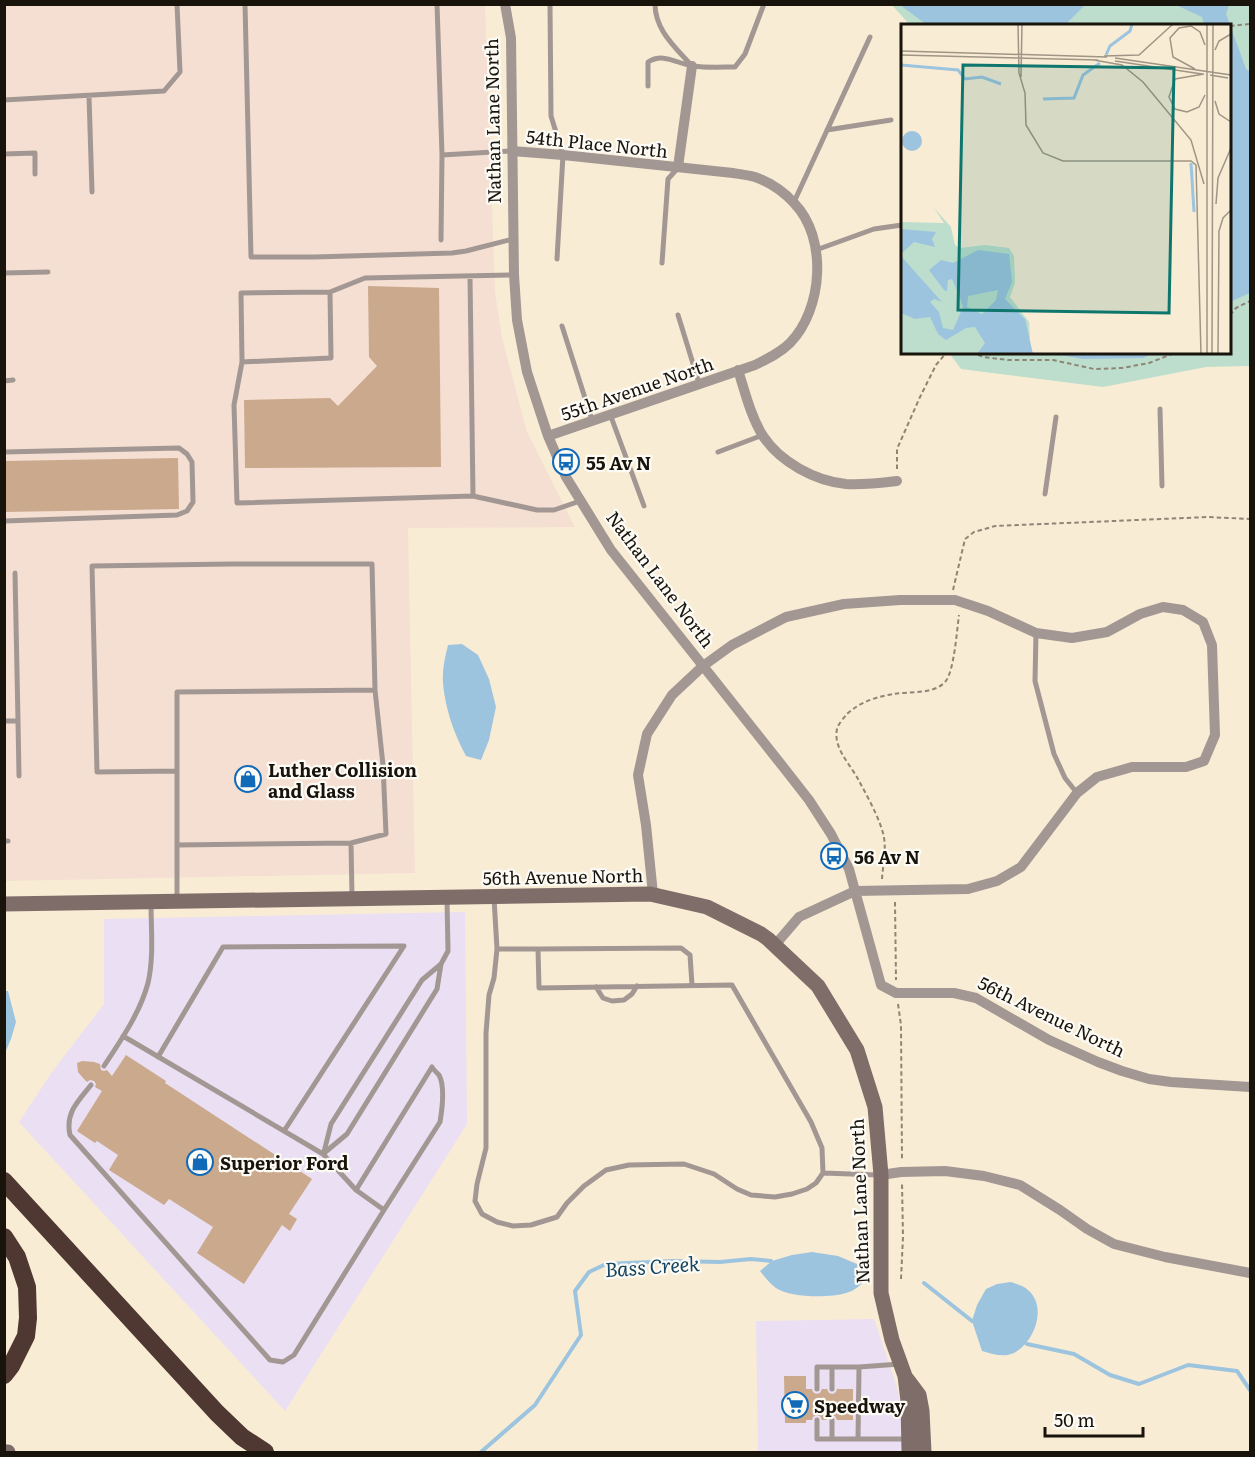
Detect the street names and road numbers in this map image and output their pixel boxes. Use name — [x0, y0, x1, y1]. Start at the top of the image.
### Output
street label: Nathan Lane North — [477, 38, 507, 204]
street label: 54th Place North — [525, 122, 669, 164]
street label: 55th Avenue North — [557, 349, 717, 427]
street label: Nathan Lane North — [600, 505, 722, 653]
street label: 56th Avenue North — [482, 861, 644, 891]
street label: 56th Avenue North — [974, 969, 1130, 1063]
street label: Nathan Lane North — [843, 1118, 875, 1284]

